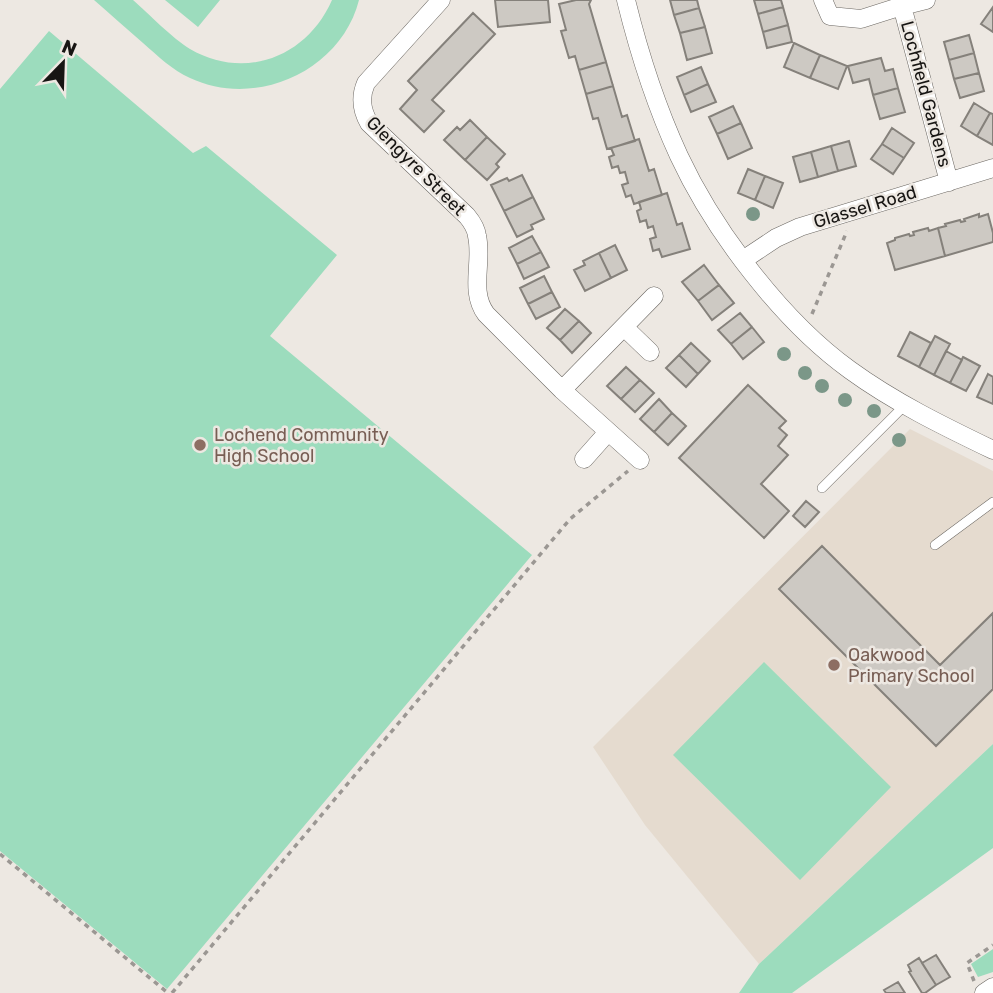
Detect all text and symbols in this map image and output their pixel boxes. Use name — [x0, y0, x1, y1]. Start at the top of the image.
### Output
street label: Lochfield Gardens — [896, 19, 956, 169]
north arrow — [28, 28, 98, 98]
text: N — [59, 35, 80, 61]
street label: Glengyre Street — [362, 112, 470, 220]
street label: Glassel Road — [811, 181, 919, 233]
place label: Lochend Community High School — [214, 424, 389, 467]
marker: Lochend Community High School — [192, 437, 208, 453]
place label: Oakwood Primary School — [848, 644, 975, 687]
marker: Oakwood Primary School — [826, 657, 842, 673]

